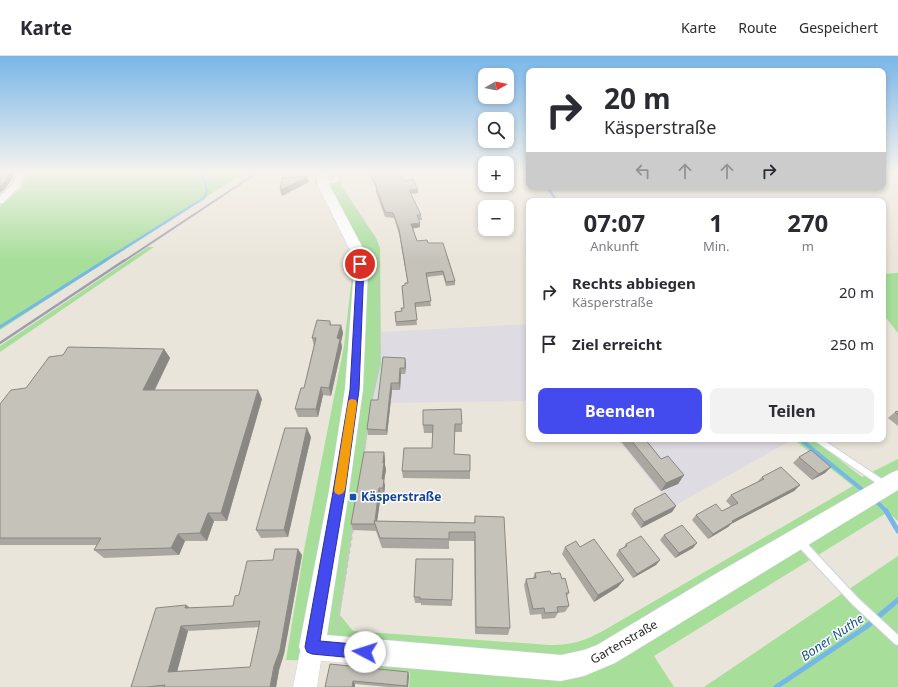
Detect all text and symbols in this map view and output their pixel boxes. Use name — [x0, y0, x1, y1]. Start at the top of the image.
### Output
text: Karte — [20, 15, 72, 41]
text: Karte — [681, 18, 716, 37]
text: Route — [738, 18, 777, 37]
text: Gespeichert — [799, 18, 878, 37]
north arrow — [478, 68, 514, 104]
map controls — [478, 68, 514, 236]
text: 20 m — [604, 79, 671, 117]
icon: right — [538, 84, 590, 136]
button: search — [478, 112, 514, 148]
text: Käsperstraße — [604, 115, 716, 139]
button: + — [478, 156, 514, 192]
icon: left — [632, 160, 654, 182]
icon: ahead — [674, 160, 696, 182]
icon: ahead — [716, 160, 738, 182]
icon: right — [758, 160, 780, 182]
button: − — [478, 200, 514, 236]
text: 07:07 — [584, 206, 645, 239]
text: 1 — [709, 206, 723, 239]
text: 270 — [787, 206, 828, 239]
text: Ankunft — [590, 237, 639, 255]
text: Min. — [703, 237, 730, 255]
text: m — [802, 237, 814, 255]
pin — [343, 247, 377, 281]
icon: arrive — [349, 253, 371, 275]
text: Rechts abbiegen — [572, 273, 696, 293]
icon: right — [538, 281, 560, 303]
text: 20 m — [839, 282, 874, 302]
text: Käsperstraße — [572, 293, 653, 311]
icon: arrive — [538, 333, 560, 355]
text: Ziel erreicht — [572, 334, 662, 354]
text: 250 m — [830, 334, 874, 354]
button: Beenden — [538, 388, 702, 434]
button: Teilen — [710, 388, 874, 434]
place label: Käsperstraße — [361, 488, 441, 505]
marker: Käsperstraße — [348, 492, 358, 502]
water label: Boner Nuthe — [797, 609, 868, 665]
street label: Gartenstraße — [587, 615, 661, 668]
position arrow — [344, 631, 386, 673]

